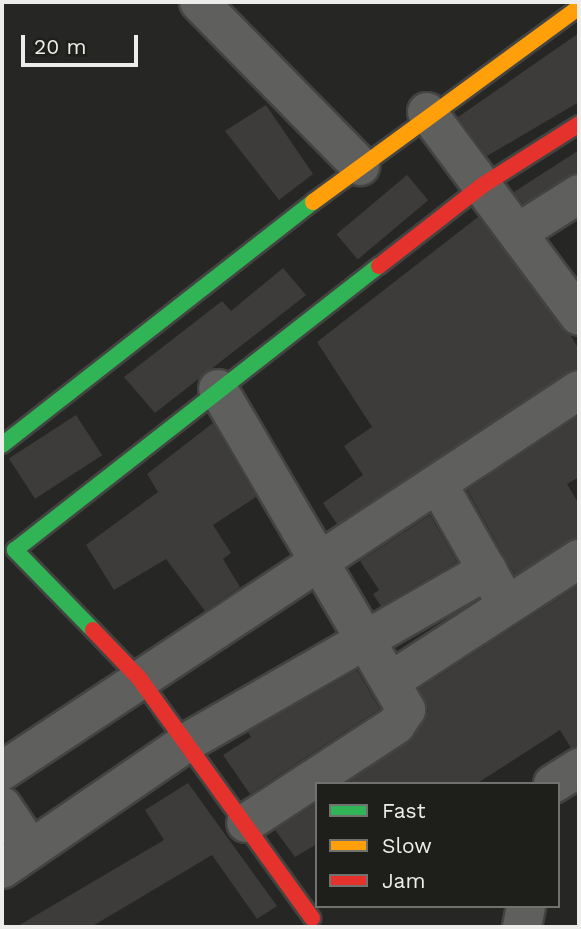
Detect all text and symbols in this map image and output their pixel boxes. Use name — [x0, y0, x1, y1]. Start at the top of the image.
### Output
scale bar — [24, 21, 142, 65]
text: 20 m — [34, 34, 86, 59]
legend — [315, 782, 560, 908]
text: Fast — [382, 798, 426, 823]
text: Slow — [382, 833, 432, 858]
text: Jam — [382, 868, 425, 893]

